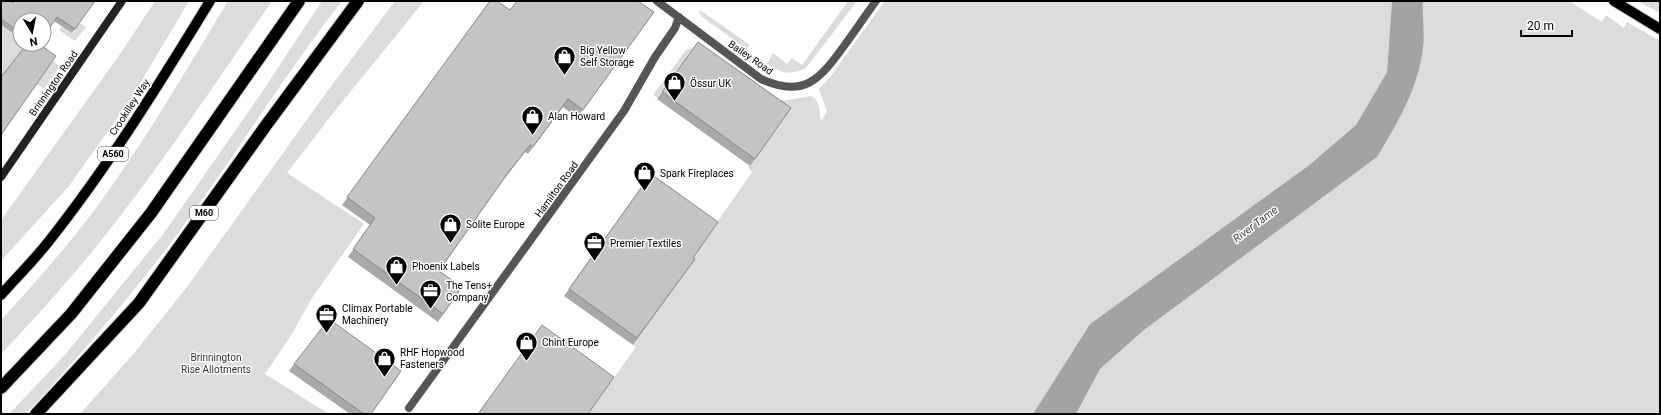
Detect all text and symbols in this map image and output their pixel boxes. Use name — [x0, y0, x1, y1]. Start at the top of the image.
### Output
north arrow — [12, 12, 52, 52]
scale bar — [1521, 12, 1572, 38]
text: 20 m — [1527, 19, 1554, 33]
text: N — [28, 34, 39, 48]
street label: Bailey Road — [726, 38, 775, 77]
shop icon: Big Yellow Self Storage — [551, 43, 577, 76]
place label: Big Yellow Self Storage — [580, 45, 634, 68]
street label: Brinnington Road — [27, 49, 80, 118]
shop icon: Össur UK — [662, 70, 688, 103]
street label: Crookilley Way — [107, 77, 152, 137]
place label: Össur UK — [690, 77, 732, 89]
shop icon: Alan Howard — [519, 103, 545, 136]
place label: Alan Howard — [548, 111, 605, 122]
road number: A560 — [98, 147, 128, 161]
street label: Hamilton Road — [533, 159, 580, 219]
shop icon: Spark Fireplaces — [632, 160, 658, 193]
place label: Spark Fireplaces — [660, 168, 734, 179]
water label: River Tame — [1230, 203, 1280, 245]
road number: M60 — [190, 206, 218, 220]
shop icon: Solite Europe — [437, 211, 463, 244]
place label: Solite Europe — [466, 219, 525, 230]
office icon: Premier Textiles — [582, 230, 608, 263]
place label: Premier Textiles — [610, 238, 681, 249]
shop icon: Phoenix Labels — [383, 253, 409, 286]
place label: Phoenix Labels — [412, 261, 480, 272]
office icon: The Tens+ Company — [418, 278, 444, 311]
place label: The Tens+ Company — [446, 280, 493, 303]
office icon: Climax Portable Machinery — [313, 301, 339, 334]
place label: Climax Portable Machinery — [342, 303, 413, 326]
shop icon: Chint Europe — [513, 329, 539, 362]
place label: Chint Europe — [542, 337, 599, 348]
shop icon: RHF Hopwood Fasteners — [371, 345, 397, 378]
place label: RHF Hopwood Fasteners — [400, 347, 464, 370]
park label: Brinnington Rise Allotments — [181, 352, 251, 375]

